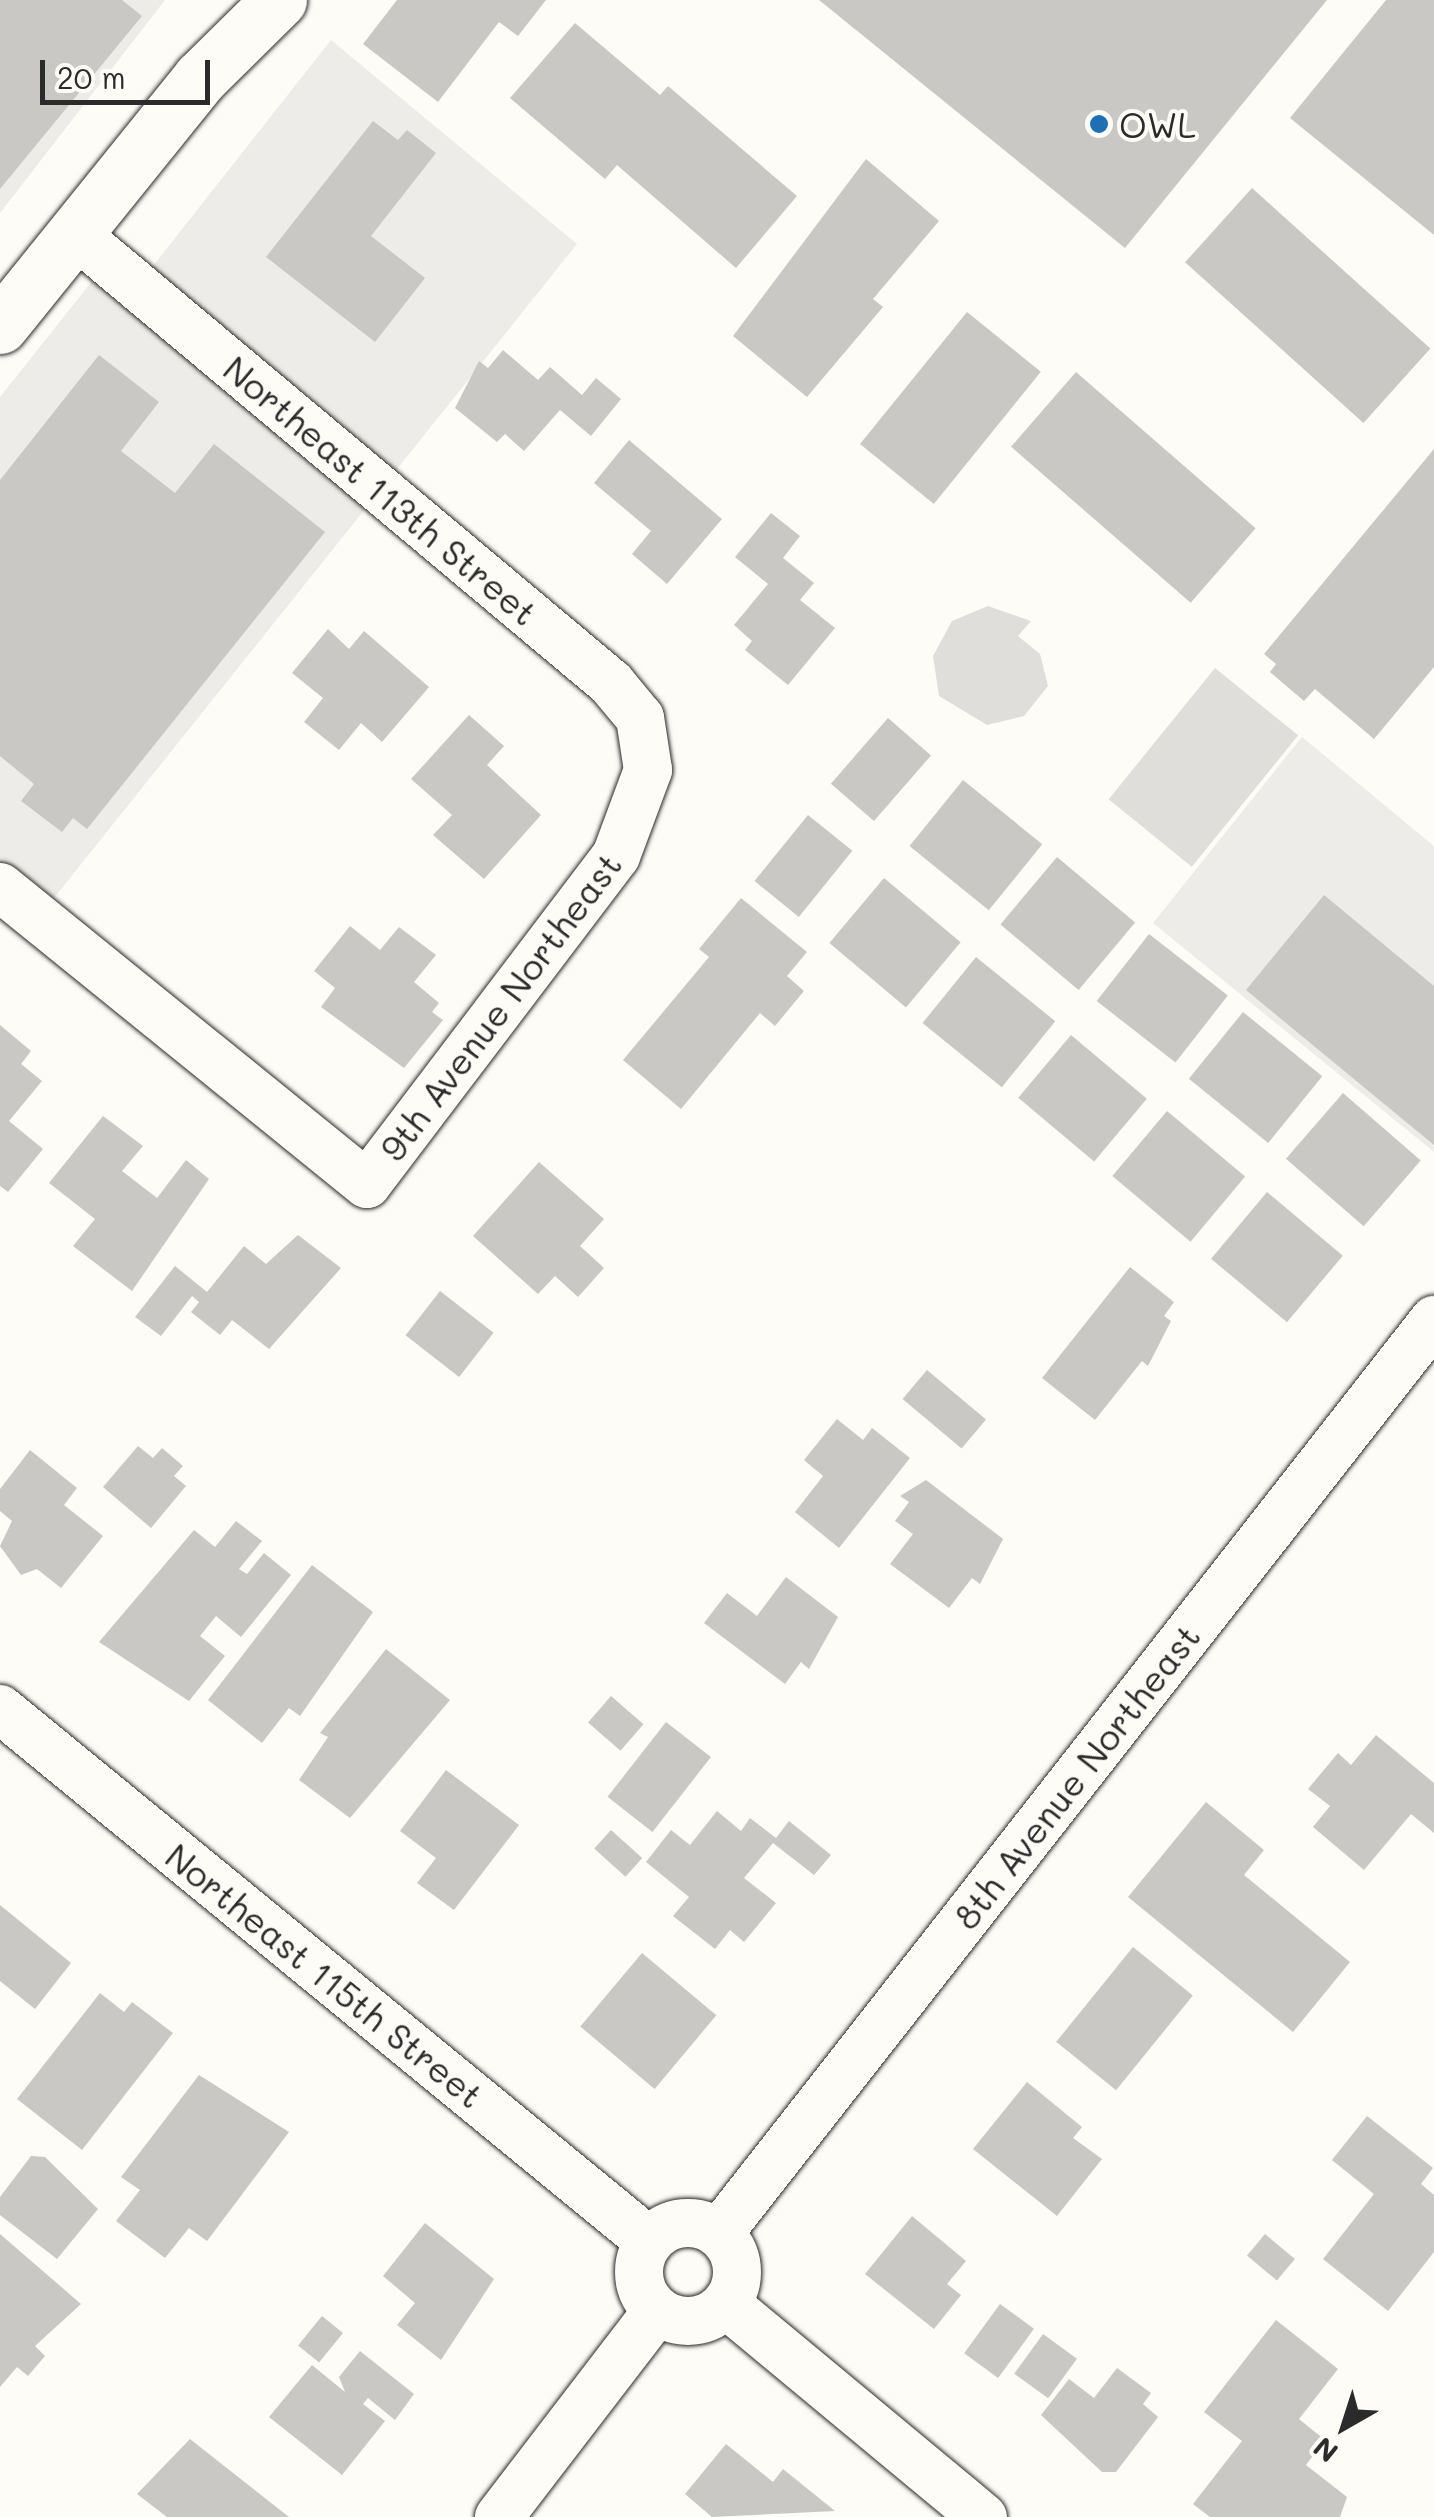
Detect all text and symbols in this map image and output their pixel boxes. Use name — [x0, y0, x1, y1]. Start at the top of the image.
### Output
scale bar — [45, 40, 215, 102]
text: 20 m — [57, 57, 126, 97]
place label: OWL — [1119, 103, 1196, 145]
marker: OWL — [1088, 113, 1110, 135]
street label: Northeast 113th Street — [216, 347, 546, 633]
street label: 9th Avenue Northeast — [371, 844, 629, 1168]
street label: 8th Avenue Northeast — [944, 1615, 1208, 1937]
street label: Northeast 115th Street — [158, 1834, 492, 2116]
north arrow — [1294, 2377, 1394, 2477]
text: N — [1306, 2430, 1345, 2471]

